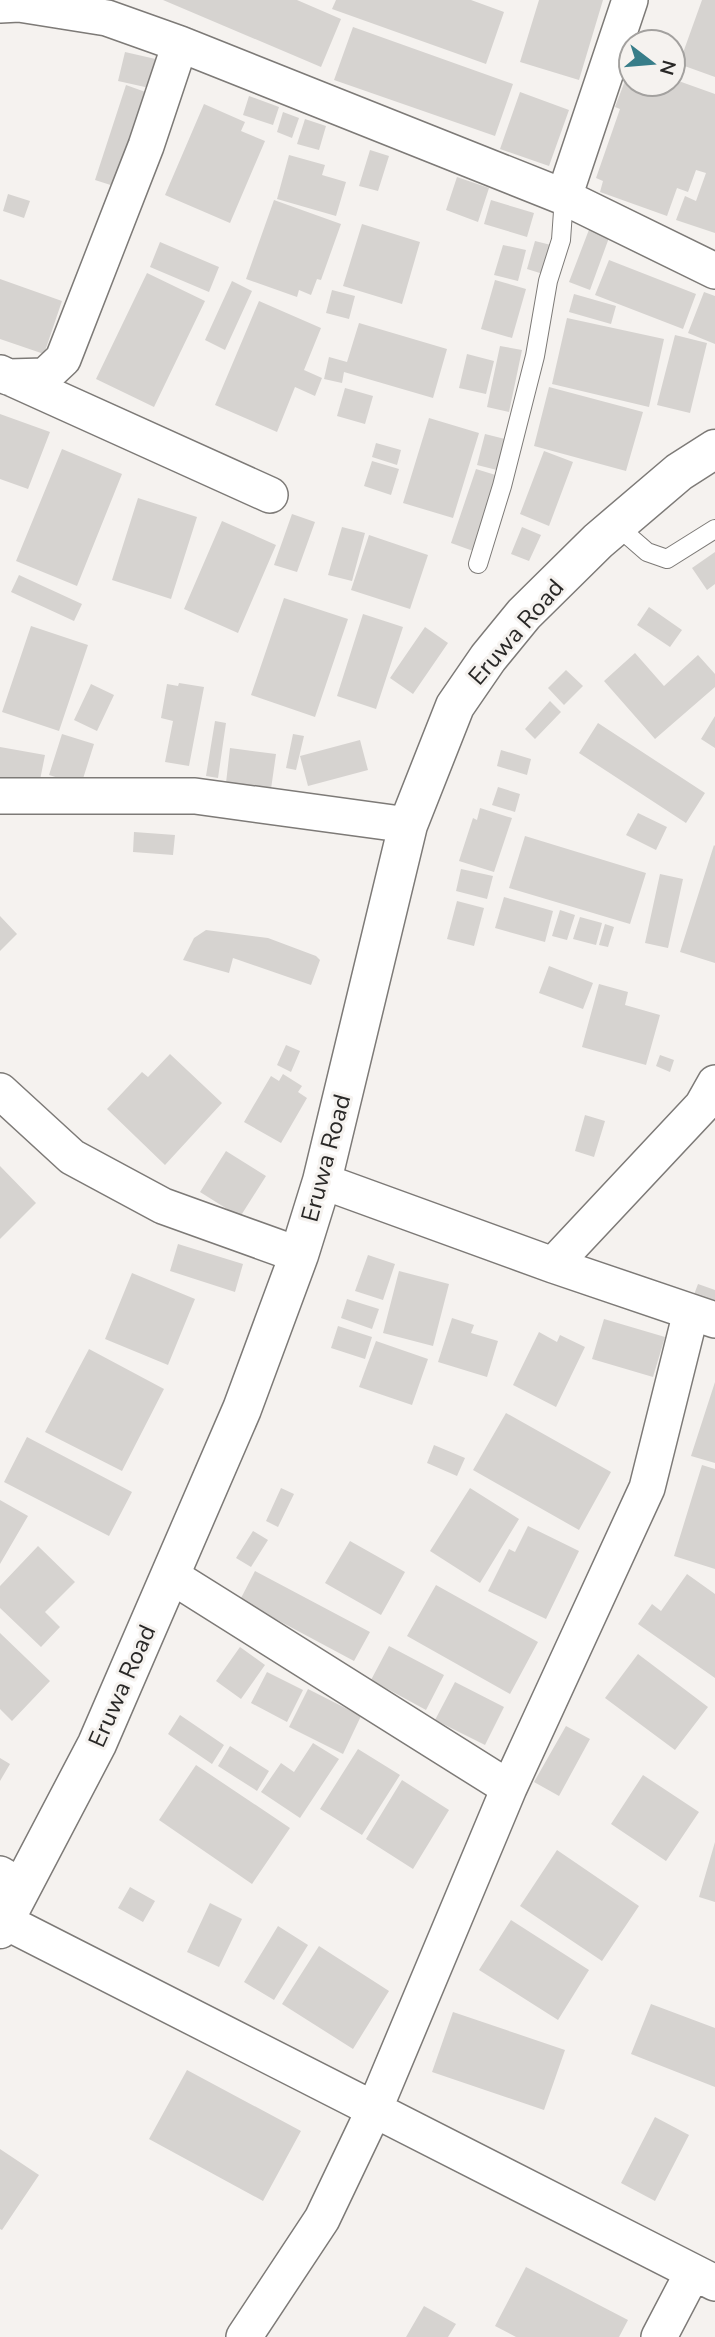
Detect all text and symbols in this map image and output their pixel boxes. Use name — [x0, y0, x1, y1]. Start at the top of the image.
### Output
north arrow — [617, 28, 687, 98]
text: N — [653, 57, 682, 78]
street label: Eruwa Road — [461, 572, 571, 692]
street label: Eruwa Road — [294, 1091, 358, 1225]
street label: Eruwa Road — [81, 1620, 163, 1752]

